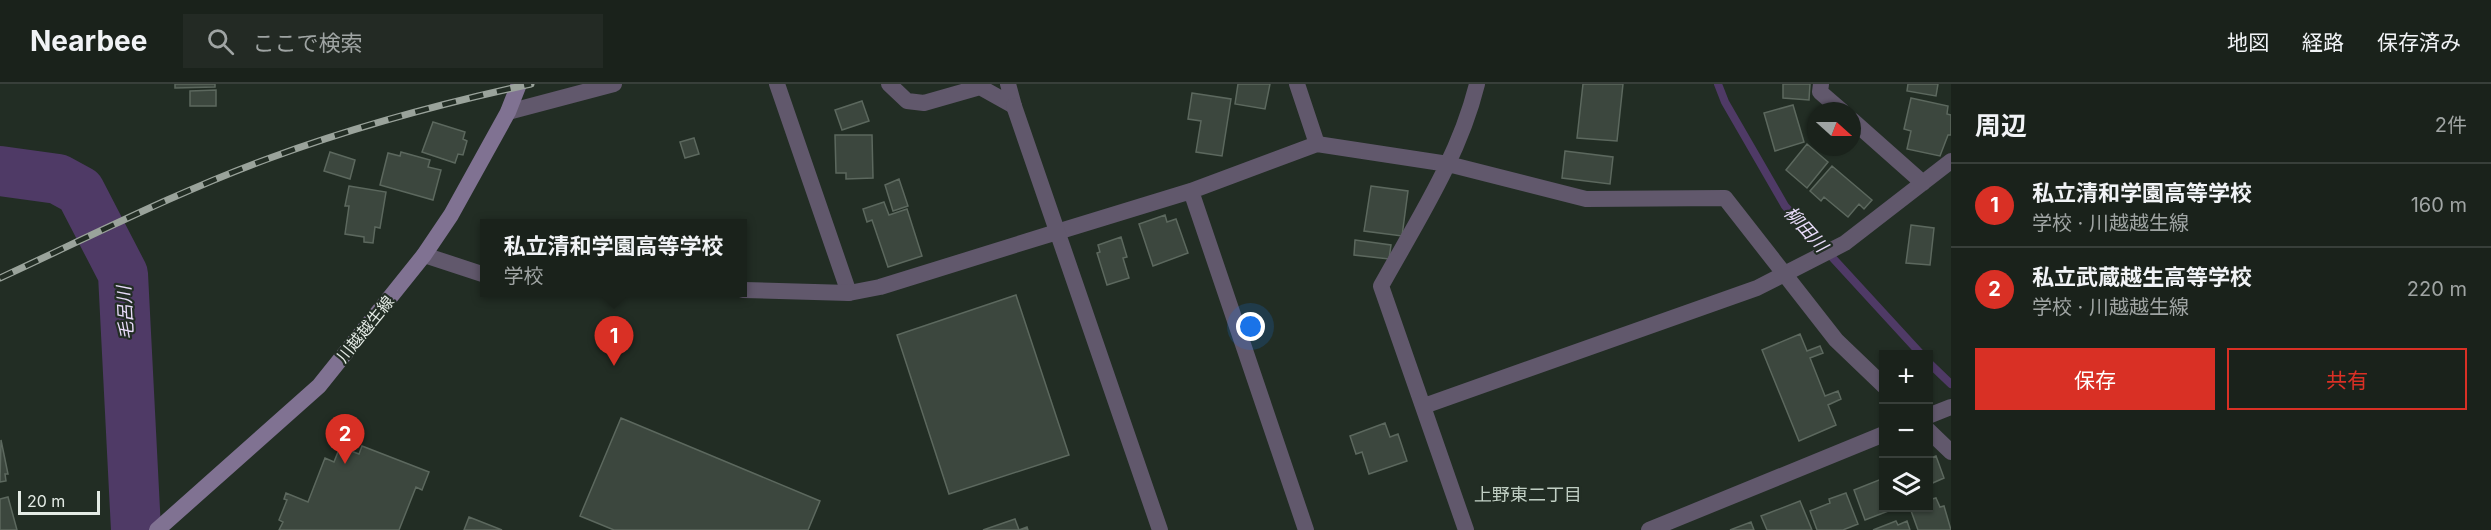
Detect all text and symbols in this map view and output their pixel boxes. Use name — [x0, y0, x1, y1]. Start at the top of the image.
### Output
search box — [183, 14, 603, 68]
text: Nearbee — [30, 24, 147, 58]
icon: search — [204, 25, 237, 58]
text: ここで検索 — [252, 30, 362, 56]
text: 地図 — [2227, 30, 2269, 55]
text: 経路 — [2302, 30, 2344, 55]
text: 保存済み — [2377, 30, 2461, 55]
north arrow — [1807, 102, 1861, 156]
text: 周辺 — [1975, 110, 2027, 141]
text: 2件 — [2435, 113, 2467, 137]
text: 私立清和学園高等学校 — [2032, 180, 2252, 206]
text: 1 — [1990, 193, 1999, 217]
text: 160 m — [2411, 193, 2467, 217]
water label: 柳田川 — [1780, 202, 1833, 258]
text: 学校 · 川越越生線 — [2032, 211, 2189, 235]
popup — [480, 219, 747, 297]
text: 私立清和学園高等学校 — [503, 233, 724, 259]
text: 学校 — [503, 264, 543, 288]
text: 私立武蔵越生高等学校 — [2032, 264, 2252, 290]
text: 2 — [1988, 277, 2001, 301]
text: 220 m — [2407, 277, 2467, 301]
water label: 毛呂川 — [113, 283, 137, 341]
street label: 川越越生線 — [332, 292, 398, 366]
text: 学校 · 川越越生線 — [2032, 295, 2189, 319]
your location — [1236, 312, 1265, 341]
pin: 1 — [594, 316, 634, 366]
button: 保存 — [1975, 348, 2215, 410]
button: 共有 — [2227, 348, 2467, 410]
map controls — [1879, 350, 1933, 512]
button: + — [1879, 350, 1933, 404]
button: − — [1879, 404, 1933, 458]
pin: 2 — [326, 414, 364, 464]
button: layers — [1879, 458, 1933, 512]
district label: 上野東二丁目 — [1474, 484, 1582, 505]
scale bar — [18, 488, 100, 516]
text: 20 m — [27, 491, 65, 511]

